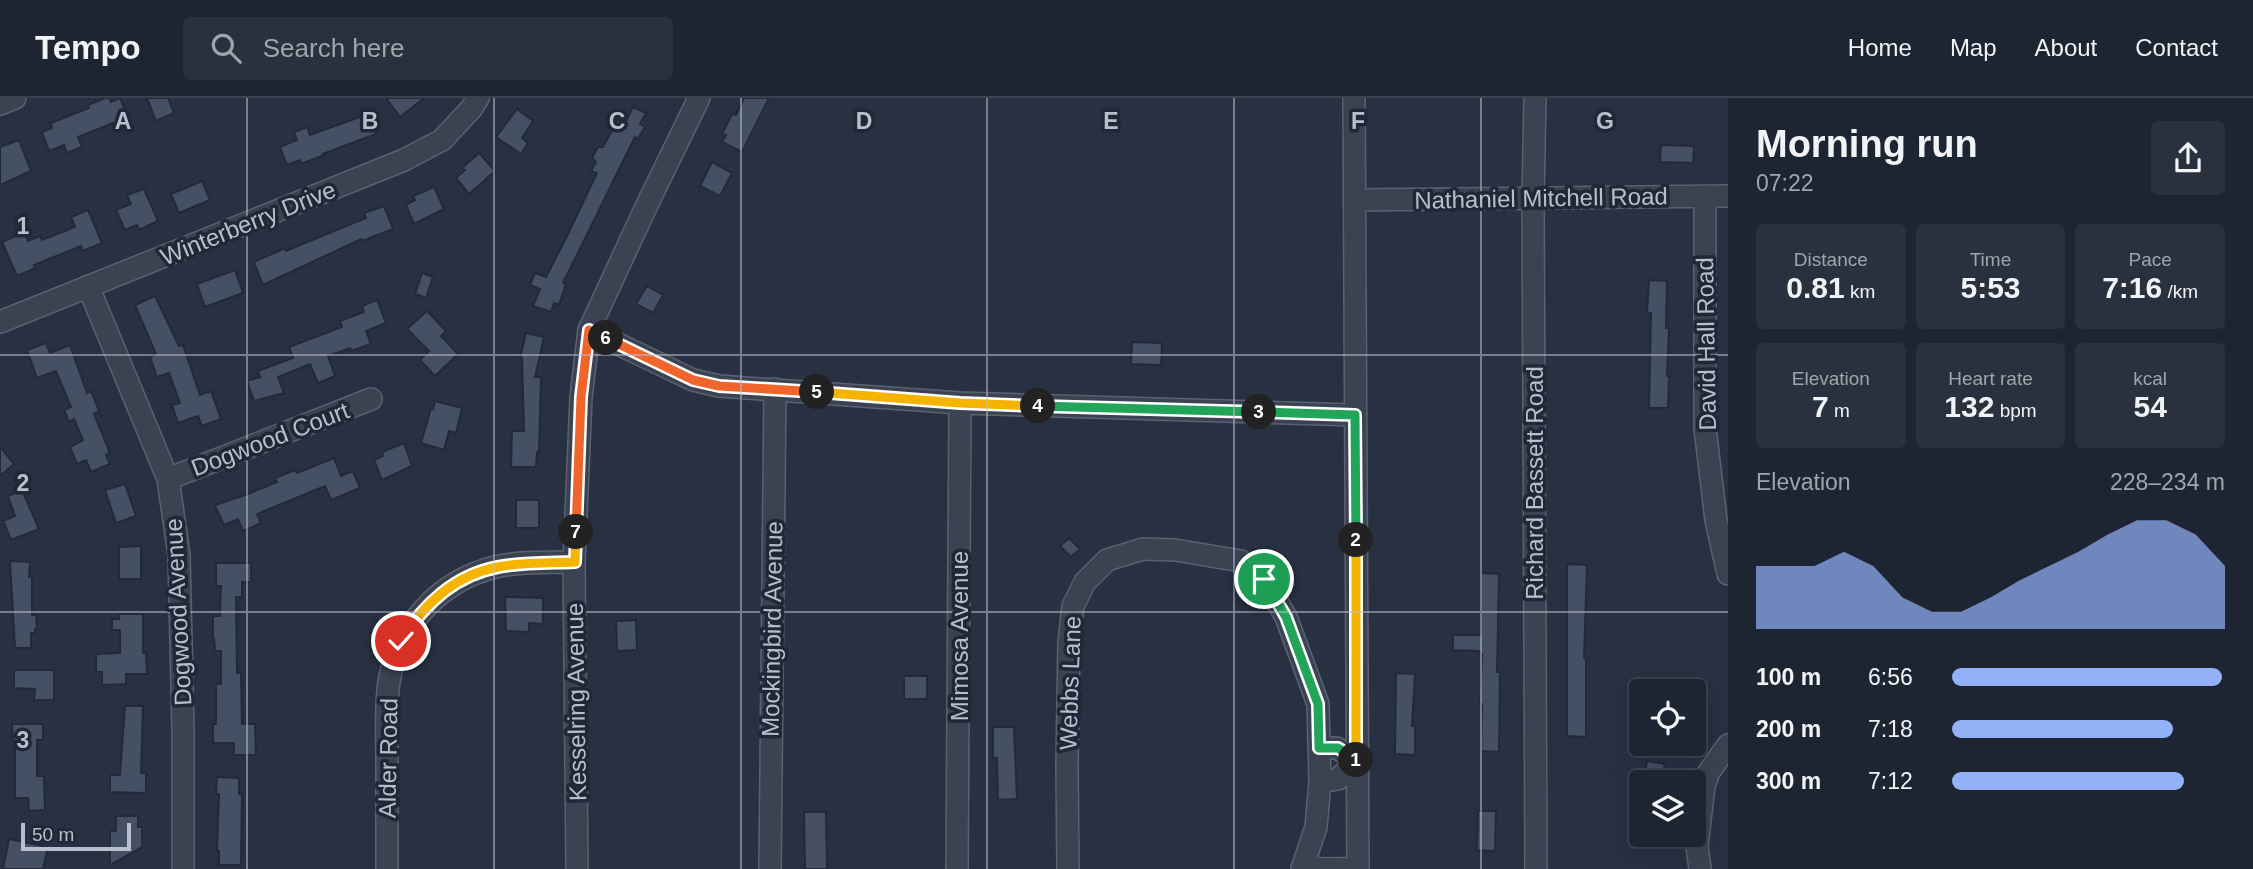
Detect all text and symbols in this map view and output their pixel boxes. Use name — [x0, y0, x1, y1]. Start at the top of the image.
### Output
search box — [183, 17, 673, 80]
text: Tempo — [35, 29, 141, 66]
icon: search — [207, 29, 245, 67]
text: Search here — [263, 33, 404, 63]
text: Home — [1848, 34, 1912, 61]
text: Map — [1950, 34, 1997, 61]
text: About — [2035, 34, 2097, 61]
text: Contact — [2135, 34, 2218, 61]
text: A — [115, 108, 131, 134]
text: B — [362, 108, 378, 134]
text: C — [609, 108, 625, 134]
text: D — [856, 108, 872, 134]
text: E — [1103, 108, 1119, 134]
text: F — [1351, 108, 1365, 134]
text: G — [1596, 108, 1614, 134]
button: share — [2151, 121, 2225, 195]
text: Morning run — [1756, 123, 1978, 165]
text: 07:22 — [1756, 170, 1814, 196]
street label: Winterberry Drive — [156, 176, 340, 270]
street label: Nathaniel Mitchell Road — [1414, 182, 1668, 214]
text: 1 — [17, 213, 30, 239]
text: Distance — [1794, 249, 1868, 270]
text: Time — [1970, 249, 2011, 270]
text: Pace — [2129, 249, 2172, 270]
street label: David Hall Road — [1691, 257, 1721, 431]
text: 0.81 — [1786, 271, 1845, 304]
text: 5:53 — [1960, 271, 2021, 304]
text: 7:16 — [2102, 271, 2162, 304]
text: km — [1845, 281, 1875, 302]
text: /km — [2162, 281, 2198, 302]
pin: 6 — [588, 320, 624, 356]
text: 6 — [600, 327, 611, 348]
street label: Richard Bassett Road — [1521, 366, 1548, 600]
text: Elevation — [1792, 368, 1870, 389]
text: Heart rate — [1948, 368, 2033, 389]
text: kcal — [2133, 368, 2167, 389]
pin: 5 — [800, 374, 834, 410]
text: 5 — [811, 381, 822, 402]
pin: 4 — [1020, 388, 1056, 424]
text: 7 — [1812, 390, 1829, 423]
text: 132 — [1944, 390, 1994, 423]
text: 54 — [2133, 390, 2167, 423]
pin: 3 — [1242, 394, 1276, 430]
text: 4 — [1032, 395, 1043, 416]
street label: Dogwood Court — [187, 396, 353, 481]
text: m — [1829, 400, 1850, 421]
text: bpm — [1994, 400, 2037, 421]
text: 3 — [1253, 401, 1264, 422]
text: Elevation — [1756, 469, 1851, 495]
text: 228–234 m — [2110, 469, 2225, 495]
text: 2 — [17, 470, 29, 496]
pin: 7 — [558, 514, 594, 550]
street label: Dogwood Avenue — [160, 518, 196, 706]
text: 7 — [570, 521, 581, 542]
street label: Mockingbird Avenue — [757, 521, 787, 737]
pin: 2 — [1338, 522, 1374, 558]
text: 2 — [1350, 529, 1361, 550]
pin — [1234, 549, 1294, 609]
street label: Mimosa Avenue — [946, 551, 973, 721]
icon: arrive — [1245, 560, 1283, 598]
street label: Kesselring Avenue — [561, 603, 591, 801]
pin — [371, 611, 431, 671]
street label: Webbs Lane — [1054, 615, 1086, 751]
icon: check — [382, 622, 420, 660]
text: 100 m — [1756, 664, 1821, 690]
text: 6:56 — [1868, 664, 1913, 690]
map controls — [1629, 679, 1706, 847]
button: locate — [1629, 679, 1706, 756]
street label: Alder Road — [373, 698, 403, 818]
text: 200 m — [1756, 716, 1821, 742]
text: 7:18 — [1868, 716, 1913, 742]
text: 3 — [17, 727, 29, 753]
pin: 1 — [1338, 742, 1374, 778]
text: 1 — [1350, 749, 1361, 770]
text: 300 m — [1756, 768, 1821, 794]
text: 7:12 — [1868, 768, 1913, 794]
button: layers — [1629, 770, 1706, 847]
scale bar — [21, 820, 131, 852]
text: 50 m — [32, 824, 74, 845]

